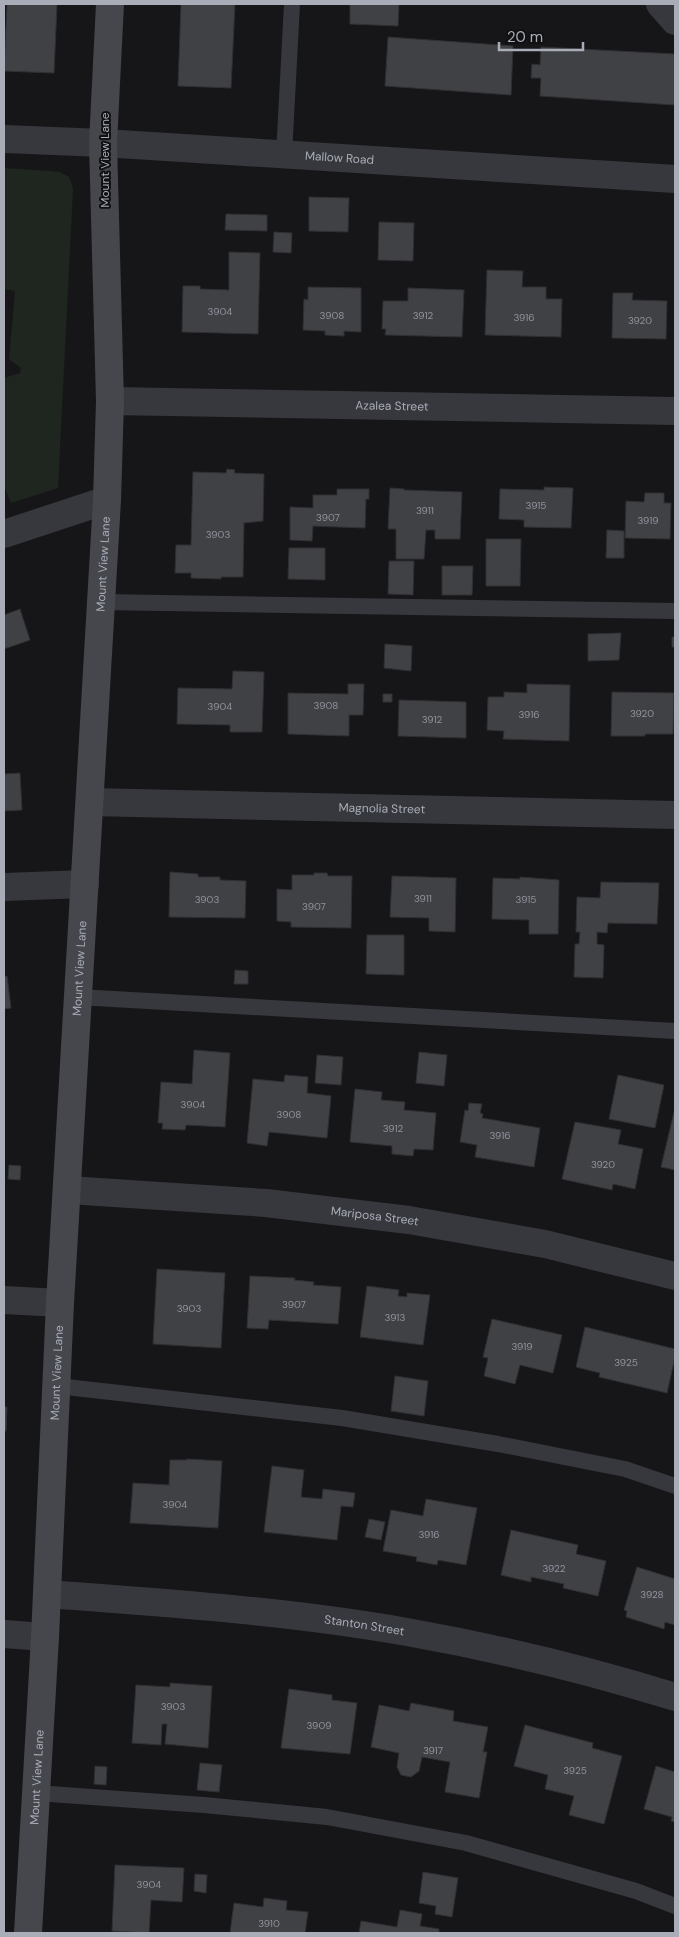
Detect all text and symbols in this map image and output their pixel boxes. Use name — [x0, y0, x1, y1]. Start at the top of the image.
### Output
scale bar — [499, 20, 583, 52]
text: 20 m — [507, 27, 543, 47]
street label: Mount View Lane — [97, 112, 113, 208]
street label: Mallow Road — [304, 148, 374, 168]
house number: 3904 — [208, 305, 232, 318]
house number: 3908 — [320, 309, 344, 322]
house number: 3912 — [413, 309, 434, 322]
house number: 3916 — [513, 311, 535, 324]
house number: 3920 — [628, 314, 652, 327]
street label: Azalea Street — [355, 397, 429, 415]
house number: 3915 — [526, 499, 546, 512]
house number: 3911 — [416, 504, 434, 517]
house number: 3907 — [316, 511, 340, 524]
house number: 3919 — [637, 514, 659, 527]
street label: Mount View Lane — [92, 516, 114, 612]
house number: 3903 — [206, 528, 230, 541]
house number: 3908 — [314, 699, 338, 712]
house number: 3904 — [208, 700, 232, 713]
house number: 3920 — [630, 707, 654, 720]
house number: 3916 — [518, 708, 540, 721]
house number: 3912 — [422, 713, 443, 726]
street label: Magnolia Street — [338, 800, 426, 817]
house number: 3911 — [414, 892, 432, 905]
house number: 3903 — [195, 893, 219, 906]
house number: 3915 — [516, 893, 536, 906]
house number: 3907 — [302, 900, 326, 913]
street label: Mount View Lane — [69, 920, 90, 1016]
house number: 3904 — [181, 1098, 205, 1111]
house number: 3908 — [277, 1108, 301, 1121]
house number: 3912 — [383, 1122, 404, 1135]
house number: 3916 — [489, 1129, 511, 1142]
house number: 3920 — [591, 1158, 615, 1171]
street label: Mariposa Street — [330, 1203, 420, 1230]
house number: 3907 — [282, 1298, 306, 1311]
house number: 3903 — [177, 1302, 201, 1315]
house number: 3913 — [385, 1311, 405, 1324]
street label: Mount View Lane — [47, 1325, 67, 1421]
house number: 3919 — [511, 1340, 533, 1353]
house number: 3925 — [614, 1356, 638, 1369]
house number: 3904 — [163, 1498, 187, 1511]
house number: 3916 — [418, 1528, 440, 1541]
house number: 3922 — [542, 1562, 566, 1575]
house number: 3928 — [640, 1588, 664, 1601]
street label: Stanton Street — [323, 1611, 406, 1639]
house number: 3903 — [161, 1700, 185, 1713]
house number: 3909 — [306, 1719, 332, 1732]
street label: Mount View Lane — [26, 1729, 48, 1825]
house number: 3917 — [423, 1744, 443, 1757]
house number: 3925 — [563, 1764, 587, 1777]
house number: 3904 — [137, 1878, 161, 1891]
house number: 3910 — [258, 1917, 280, 1930]

